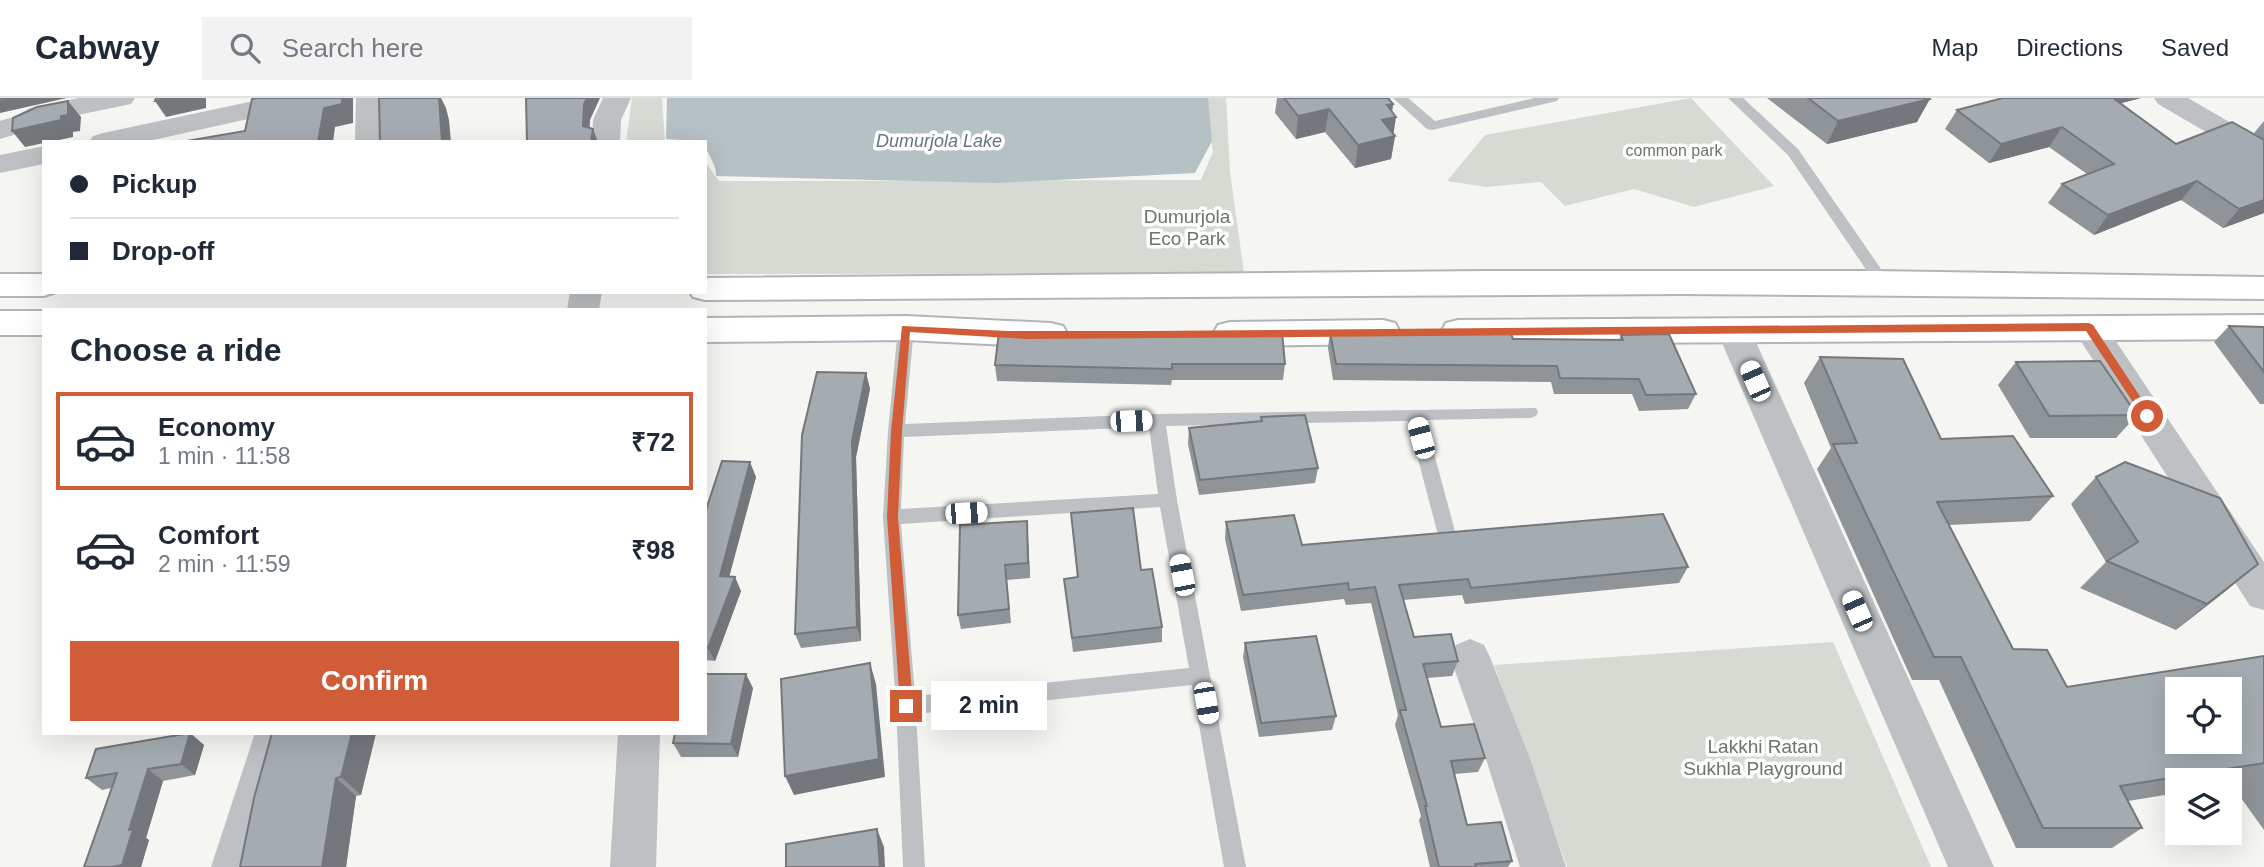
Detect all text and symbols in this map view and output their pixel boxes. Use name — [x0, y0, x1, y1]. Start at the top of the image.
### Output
search box — [202, 17, 692, 80]
text: Cabway — [35, 29, 160, 66]
icon: search — [226, 29, 264, 67]
text: Search here — [282, 33, 423, 63]
text: Map — [1932, 34, 1978, 61]
text: Directions — [2016, 34, 2123, 61]
text: Saved — [2161, 34, 2229, 61]
water label: Dumurjola Lake — [876, 131, 1002, 151]
park label: common park — [1626, 142, 1723, 159]
text: Pickup — [112, 169, 197, 199]
park label: Dumurjola Eco Park — [1144, 206, 1231, 249]
text: Drop-off — [112, 236, 215, 266]
text: Choose a ride — [70, 332, 282, 368]
car — [1737, 358, 1774, 404]
route start — [2131, 400, 2163, 432]
icon: car — [74, 410, 137, 473]
car — [1110, 410, 1153, 432]
text: Economy — [158, 412, 275, 442]
car — [1406, 415, 1437, 461]
text: ₹72 — [631, 427, 675, 457]
text: 1 min · 11:58 — [158, 443, 291, 469]
car — [945, 501, 988, 525]
icon: car — [74, 518, 137, 581]
text: Comfort — [158, 520, 259, 550]
text: ₹98 — [631, 535, 675, 565]
text: 2 min · 11:59 — [158, 551, 291, 577]
car — [1168, 552, 1197, 598]
car — [1839, 588, 1876, 634]
button: Confirm — [70, 641, 679, 721]
map controls — [2165, 677, 2242, 845]
button: locate — [2165, 677, 2242, 754]
car — [1193, 680, 1220, 726]
callout: 2 min — [930, 682, 1046, 730]
route end — [890, 690, 922, 722]
text: 2 min — [959, 692, 1019, 718]
park label: Lakkhi Ratan Sukhla Playground — [1683, 736, 1843, 779]
button: layers — [2165, 768, 2242, 845]

